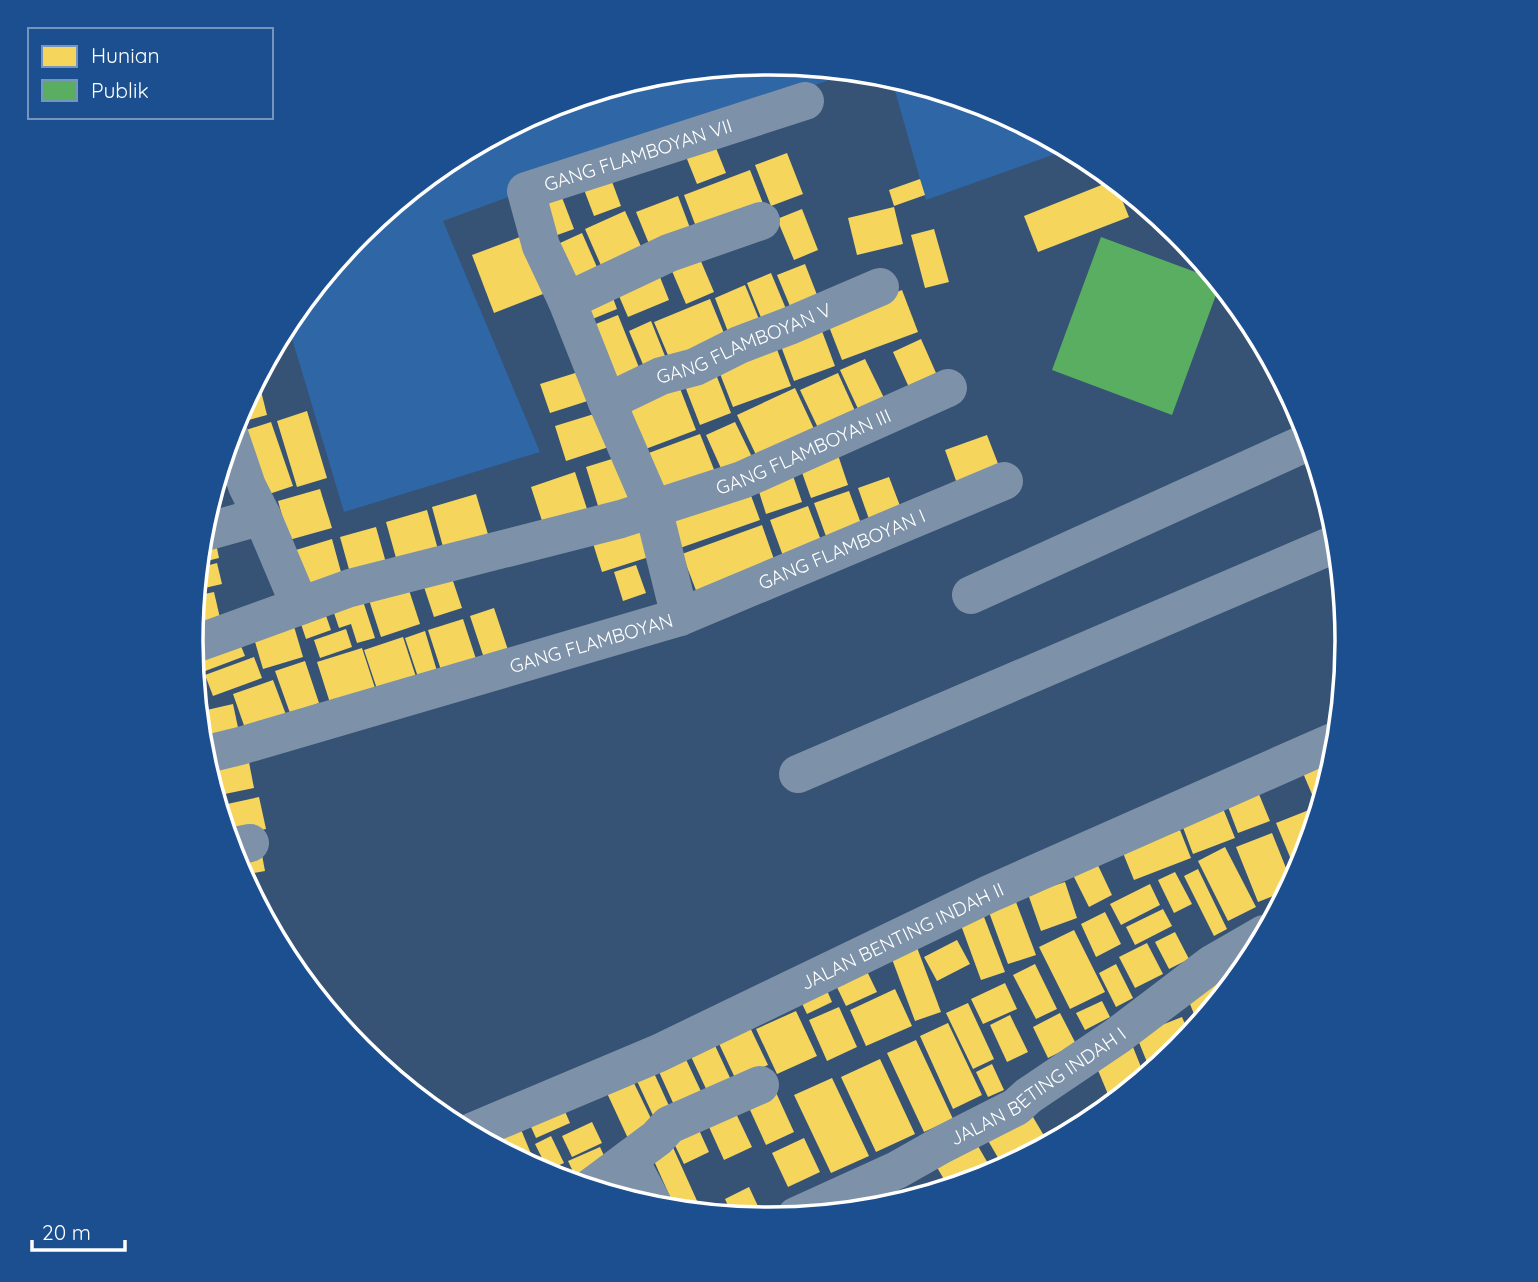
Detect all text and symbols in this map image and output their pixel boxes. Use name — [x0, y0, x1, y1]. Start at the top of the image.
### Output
legend — [28, 28, 273, 119]
text: Hunian — [91, 42, 160, 68]
text: Publik — [91, 77, 149, 103]
street label: GANG FLAMBOYAN VII — [541, 113, 735, 196]
street label: GANG FLAMBOYAN V — [654, 297, 835, 389]
street label: GANG FLAMBOYAN III — [713, 403, 895, 500]
street label: GANG FLAMBOYAN I — [755, 503, 929, 595]
street label: GANG FLAMBOYAN — [507, 608, 676, 678]
street label: JALAN BENTING INDAH II — [797, 877, 1007, 995]
street label: JALAN BETING INDAH I — [946, 1022, 1130, 1151]
scale bar — [32, 1208, 124, 1252]
text: 20 m — [42, 1219, 91, 1245]

